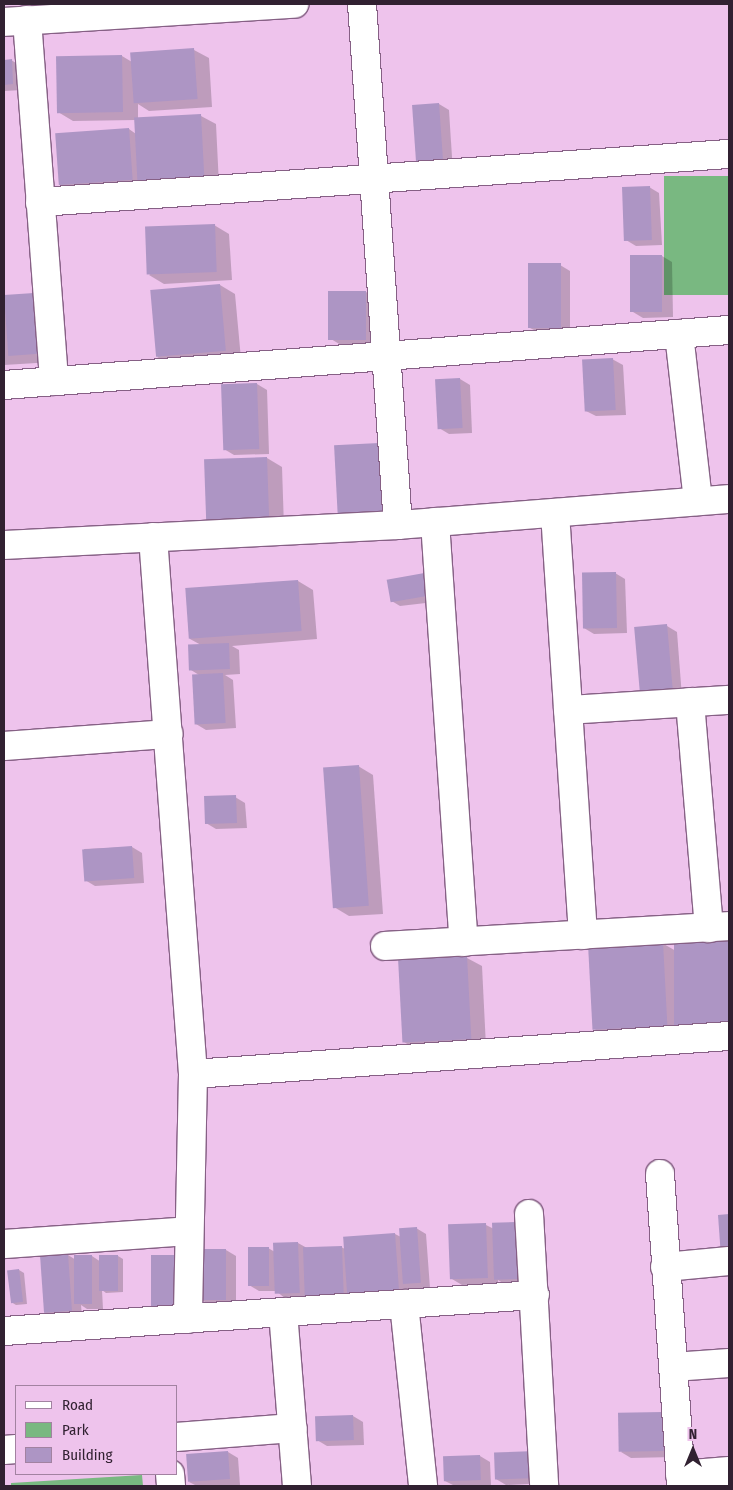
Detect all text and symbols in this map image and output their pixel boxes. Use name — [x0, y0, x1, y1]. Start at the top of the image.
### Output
legend — [15, 1385, 178, 1475]
text: Road — [62, 1396, 93, 1414]
text: Park — [62, 1421, 89, 1439]
north arrow — [668, 1425, 718, 1475]
text: N — [689, 1426, 697, 1443]
text: Building — [62, 1446, 113, 1464]

